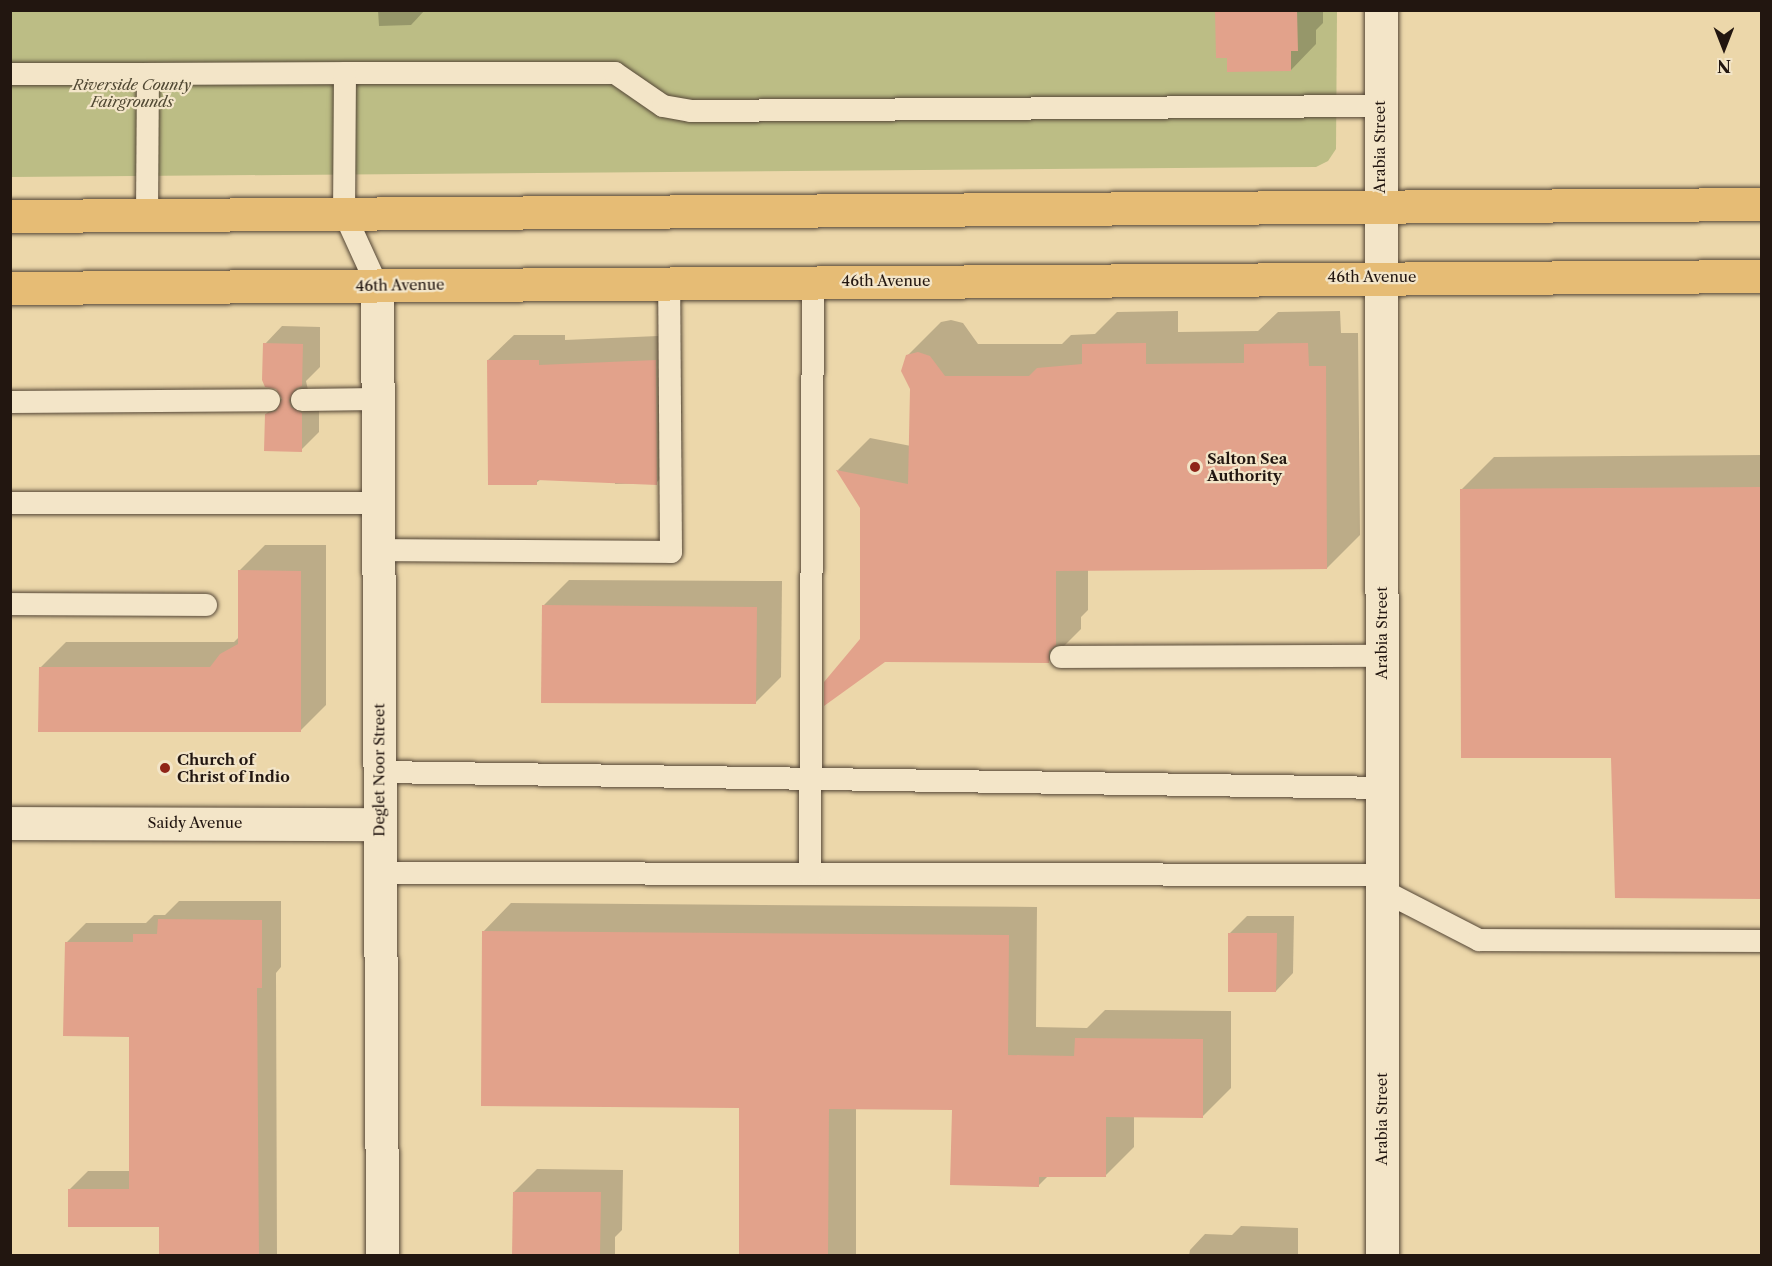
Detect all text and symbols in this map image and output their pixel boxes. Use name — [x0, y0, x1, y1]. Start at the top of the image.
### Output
north arrow — [1694, 18, 1754, 78]
text: N — [1717, 56, 1731, 76]
park label: Riverside County Fairgrounds — [73, 75, 191, 110]
street label: Arabia Street — [1371, 100, 1389, 194]
street label: 46th Avenue — [1327, 268, 1417, 286]
street label: 46th Avenue — [841, 272, 931, 290]
street label: 46th Avenue — [355, 275, 445, 295]
place label: Salton Sea Authority — [1207, 449, 1287, 484]
marker: Salton Sea Authority — [1188, 460, 1202, 474]
street label: Arabia Street — [1373, 586, 1391, 680]
street label: Deglet Noor Street — [370, 703, 388, 837]
place label: Church of Christ of Indio — [177, 750, 290, 785]
marker: Church of Christ of Indio — [158, 761, 172, 775]
street label: Saidy Avenue — [147, 814, 243, 832]
street label: Arabia Street — [1373, 1072, 1391, 1166]

